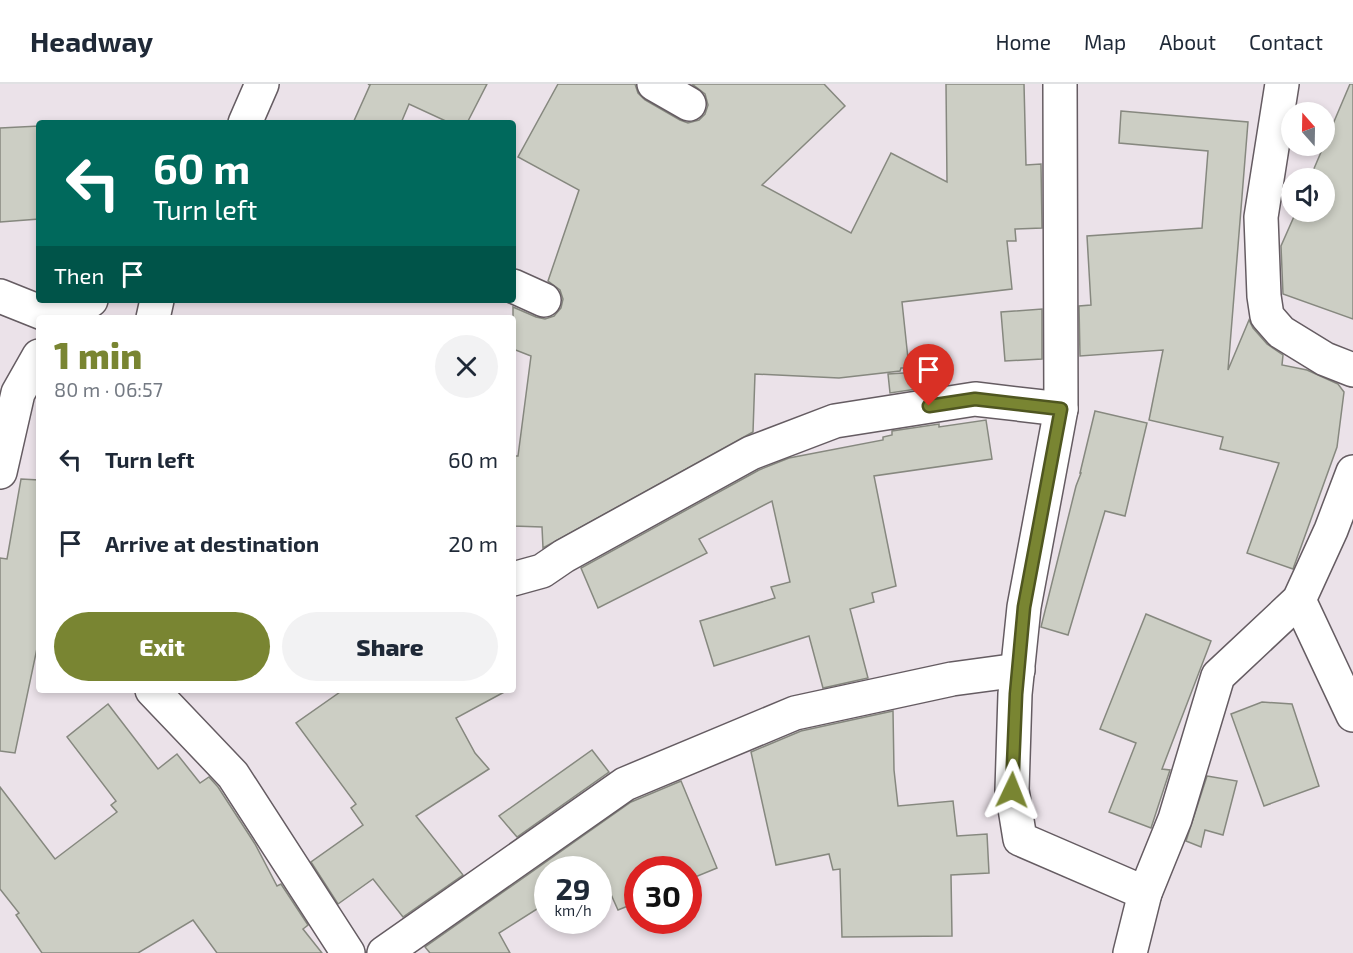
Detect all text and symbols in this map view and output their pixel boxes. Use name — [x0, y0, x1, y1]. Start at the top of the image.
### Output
text: Headway — [30, 24, 153, 58]
text: Home — [995, 29, 1051, 54]
text: Map — [1084, 29, 1126, 54]
text: About — [1159, 29, 1216, 54]
text: Contact — [1249, 29, 1323, 54]
north arrow — [1281, 102, 1335, 156]
map controls — [1281, 102, 1335, 222]
text: 60 m — [153, 142, 250, 192]
icon: left — [54, 144, 132, 222]
button: sound — [1281, 168, 1335, 222]
text: Turn left — [153, 193, 257, 225]
icon: arrive — [116, 258, 149, 291]
text: Then — [54, 262, 104, 288]
text: 1 min — [54, 333, 142, 376]
button: close — [435, 335, 498, 398]
pin — [903, 344, 954, 406]
icon: arrive — [912, 353, 945, 386]
text: 80 m · 06:57 — [54, 377, 163, 401]
icon: left — [54, 443, 87, 476]
text: Turn left — [105, 446, 194, 472]
text: 60 m — [448, 446, 498, 472]
icon: arrive — [54, 527, 87, 560]
text: Arrive at destination — [105, 530, 319, 556]
text: 20 m — [448, 530, 498, 556]
button: Exit — [54, 612, 270, 681]
button: Share — [282, 612, 498, 681]
position arrow — [980, 758, 1044, 822]
speed limit sign: 30 — [624, 856, 702, 934]
text: 29 — [555, 870, 591, 906]
text: km/h — [554, 901, 592, 919]

